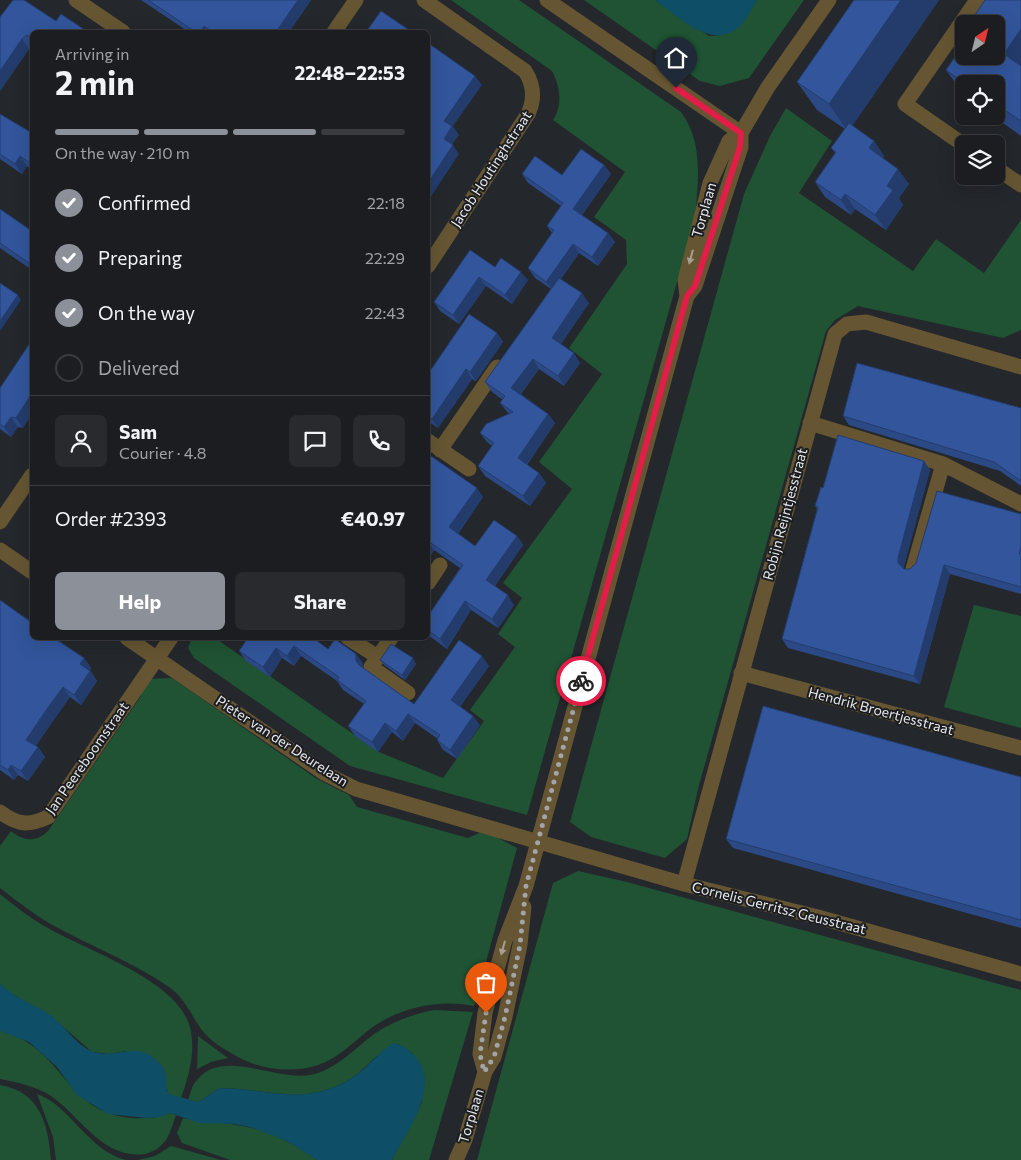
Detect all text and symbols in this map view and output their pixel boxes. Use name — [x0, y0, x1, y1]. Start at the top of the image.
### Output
north arrow — [955, 15, 1005, 65]
map controls — [955, 15, 1005, 185]
pin — [655, 37, 697, 88]
text: Arriving in — [55, 44, 129, 63]
icon: home — [662, 44, 690, 72]
text: 22:48–22:53 — [294, 61, 405, 84]
text: 2 min — [55, 62, 135, 102]
button: locate — [955, 75, 1005, 125]
street label: Jacob Houtinghstraat — [447, 107, 535, 230]
button: layers — [955, 135, 1005, 185]
text: On the way · 210 m — [55, 143, 190, 162]
street label: Torplaan — [688, 180, 719, 239]
icon: check — [55, 189, 83, 217]
text: Confirmed — [98, 191, 191, 214]
text: 22:18 — [367, 193, 405, 212]
icon: check — [55, 244, 83, 272]
text: Preparing — [98, 246, 182, 269]
text: 22:29 — [365, 248, 405, 267]
one-way arrow — [687, 249, 695, 264]
icon: check — [55, 299, 83, 327]
text: On the way — [98, 301, 195, 324]
text: 22:43 — [365, 303, 405, 322]
text: Delivered — [98, 356, 179, 379]
button: person — [55, 415, 107, 467]
button: chat — [289, 415, 341, 467]
button: phone — [353, 415, 405, 467]
text: Sam — [119, 420, 157, 443]
text: Courier · 4.8 — [119, 443, 206, 462]
street label: Robijn Reijntjesstraat — [759, 446, 810, 582]
text: Order #2393 — [55, 507, 167, 530]
text: €40.97 — [341, 507, 405, 530]
button: Help — [55, 572, 225, 630]
button: Share — [235, 572, 405, 630]
courier — [556, 656, 606, 706]
icon: bike — [567, 667, 595, 695]
street label: Hendrik Broertjesstraat — [806, 683, 956, 738]
street label: Pieter van der Deurelaan — [213, 691, 352, 790]
street label: Jan Peereboomstraat — [41, 698, 132, 817]
street label: Cornelis Gerritsz Geusstraat — [690, 878, 868, 937]
one-way arrow — [499, 941, 507, 956]
pin — [465, 962, 507, 1013]
icon: bag — [472, 969, 500, 997]
street label: Torplaan — [454, 1086, 487, 1145]

